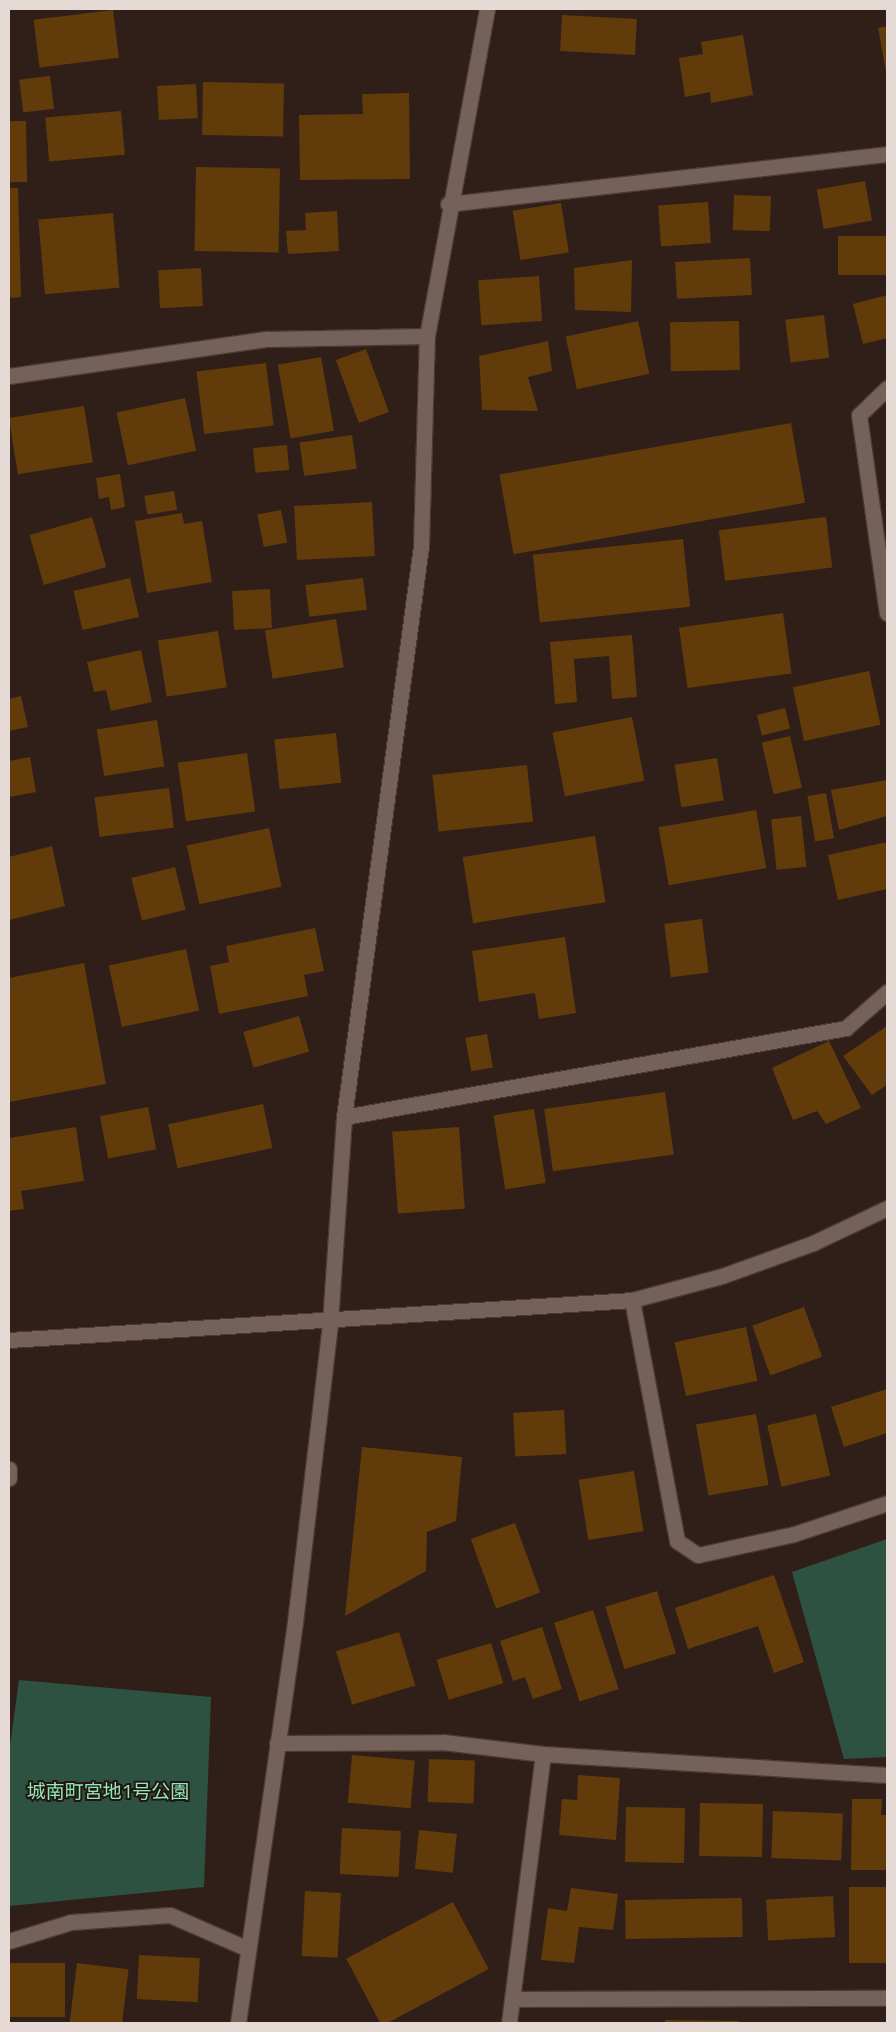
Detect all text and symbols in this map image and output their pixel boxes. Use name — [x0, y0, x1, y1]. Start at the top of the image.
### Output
park label: 城南町宮地1号公園 — [27, 1780, 189, 1802]

